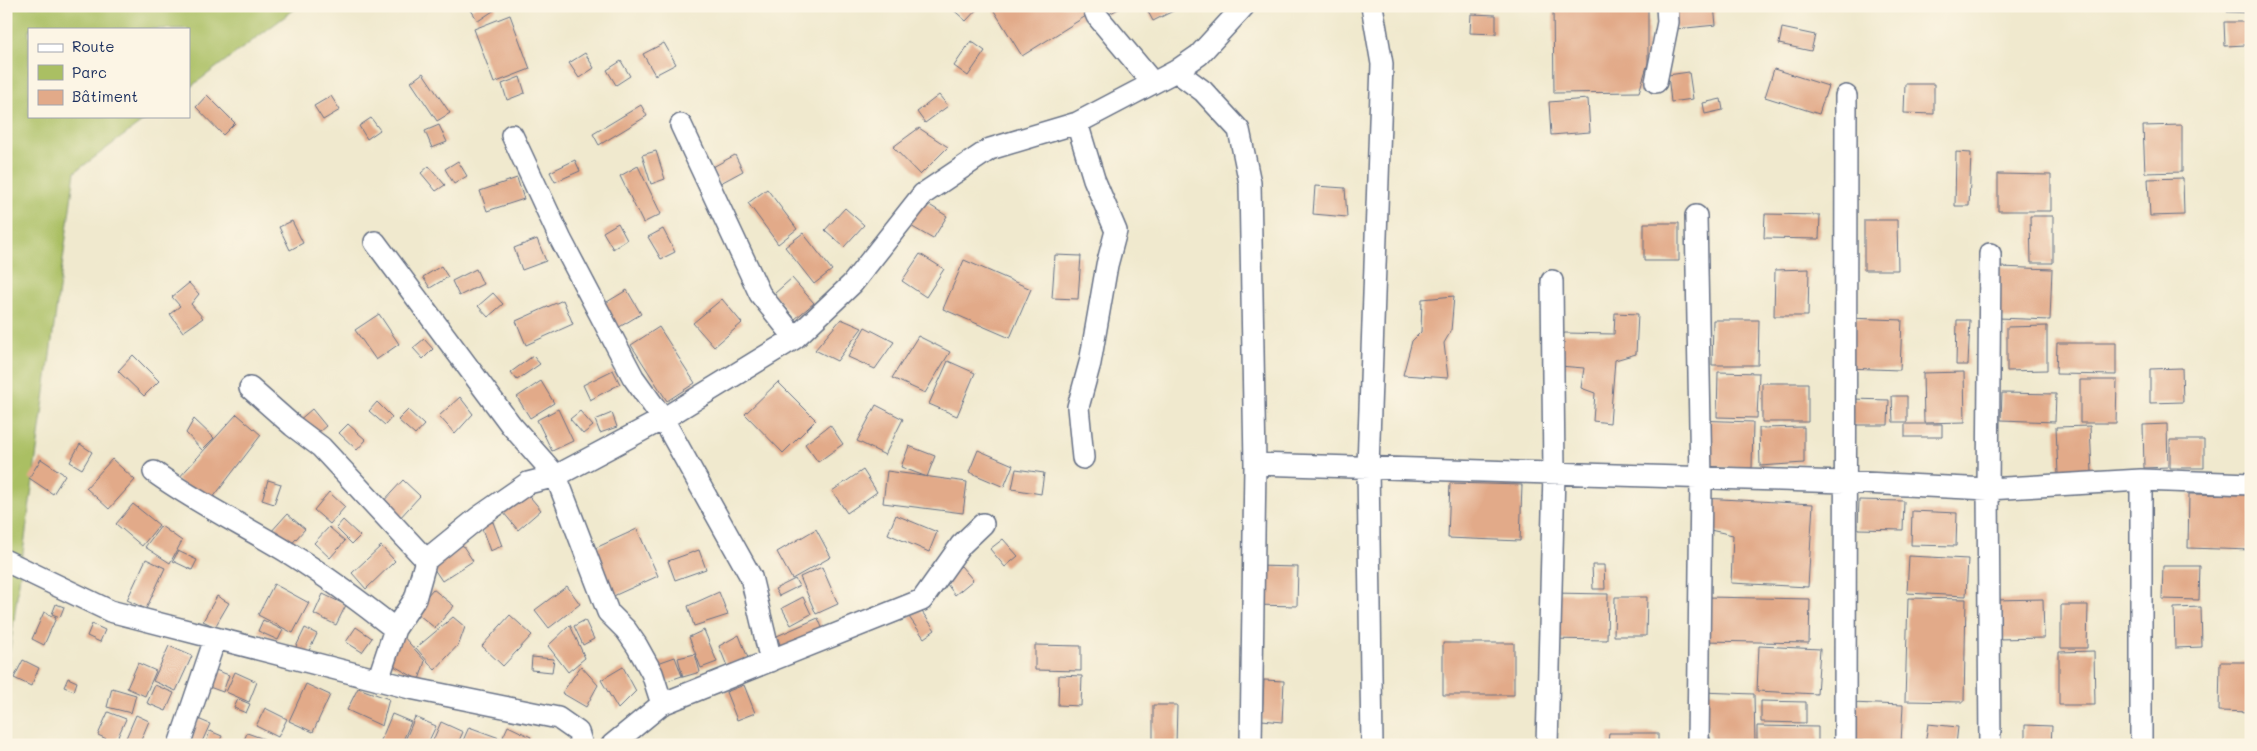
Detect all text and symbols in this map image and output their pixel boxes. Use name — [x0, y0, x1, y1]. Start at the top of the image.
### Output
legend — [28, 28, 190, 118]
text: Route — [72, 36, 115, 56]
text: Parc — [72, 62, 107, 82]
text: Bâtiment — [72, 86, 138, 106]

